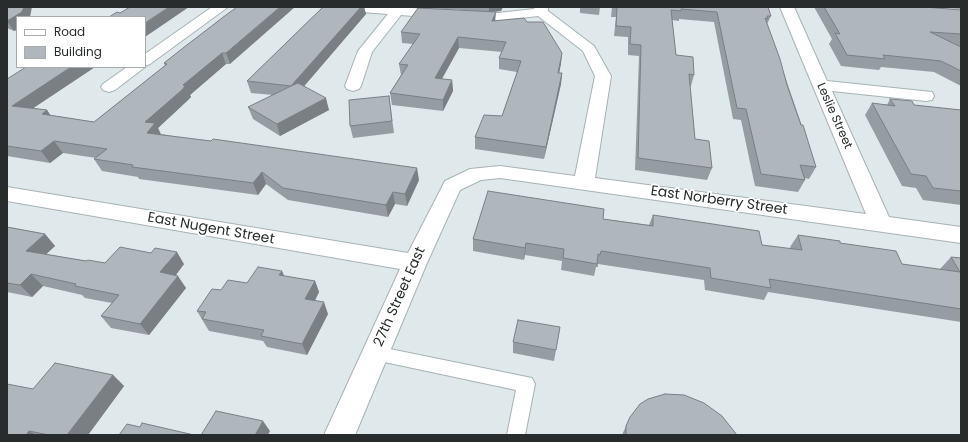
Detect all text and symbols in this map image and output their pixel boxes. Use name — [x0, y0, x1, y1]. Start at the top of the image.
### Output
legend — [16, 16, 146, 68]
text: Road — [54, 23, 85, 40]
text: Building — [54, 43, 102, 60]
street label: Leslie Street — [813, 81, 855, 151]
street label: East Norberry Street — [649, 183, 789, 219]
street label: East Nugent Street — [146, 210, 276, 248]
street label: 27th Street East — [371, 245, 429, 349]

